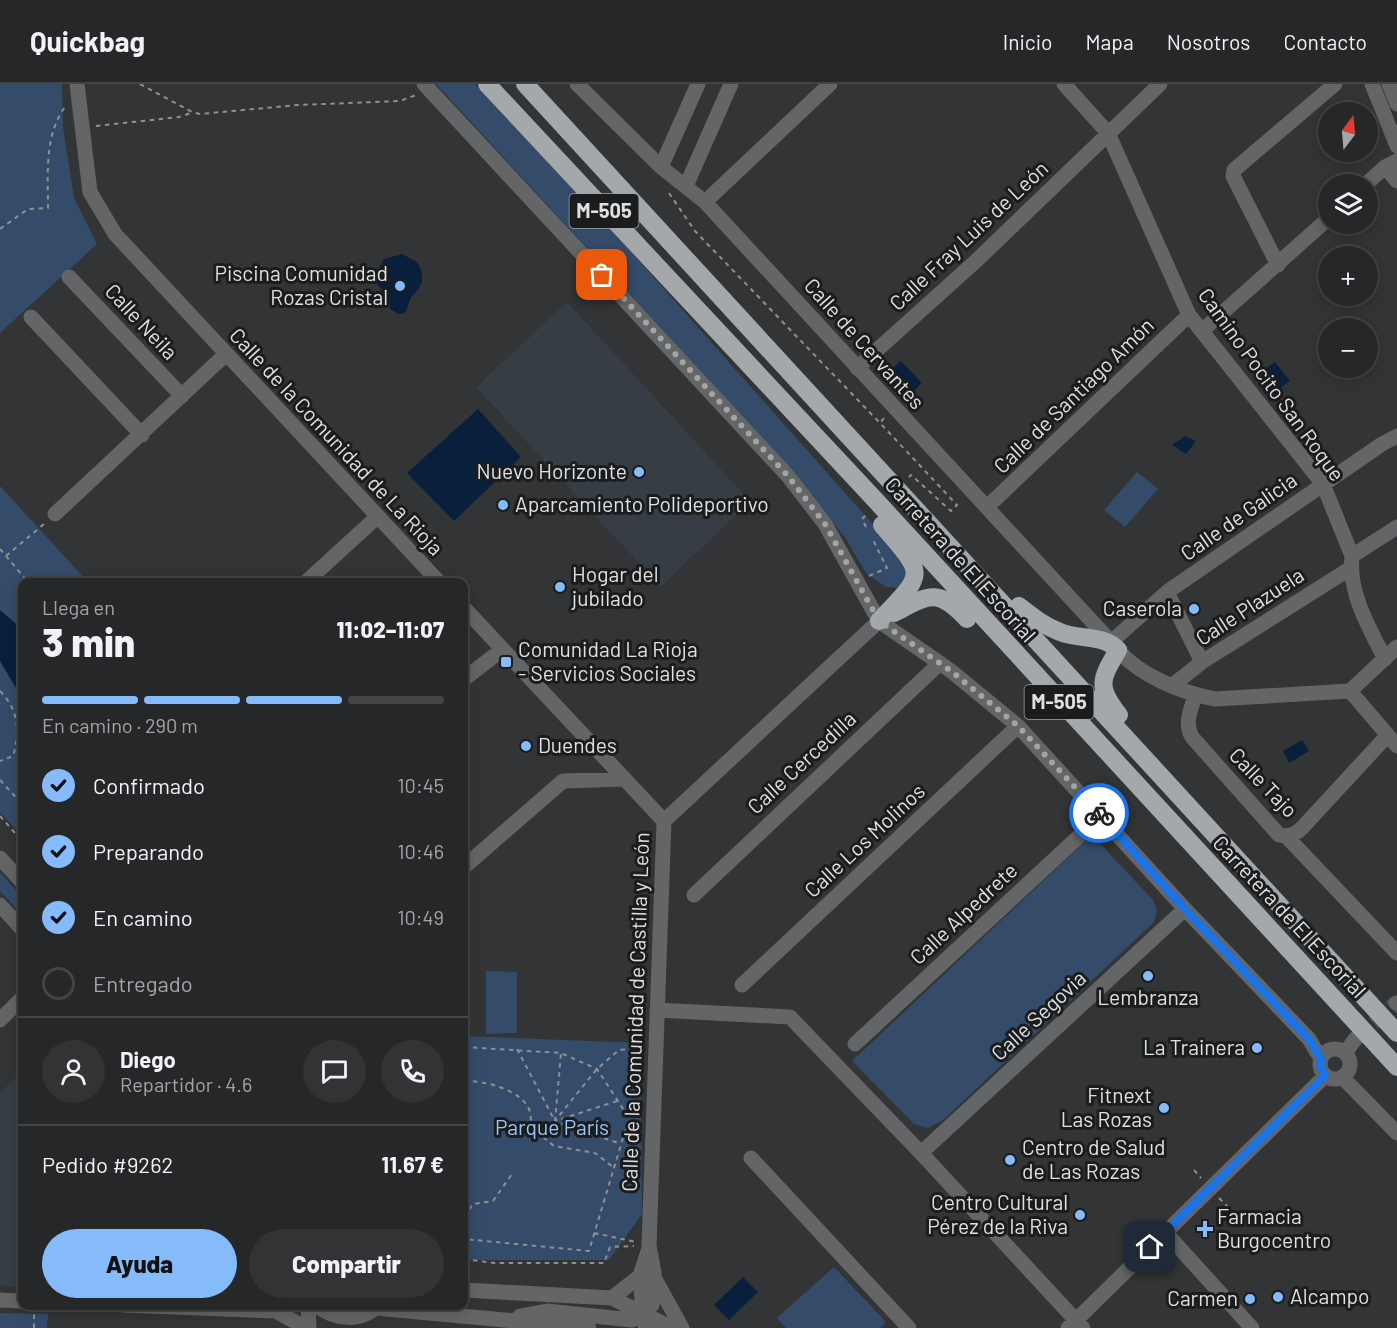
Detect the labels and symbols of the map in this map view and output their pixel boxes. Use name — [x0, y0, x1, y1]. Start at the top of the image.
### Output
north arrow — [1318, 102, 1378, 162]
street label: Calle Fray Luis de León — [884, 155, 1052, 315]
road number: M-505 — [570, 194, 638, 228]
pin — [576, 249, 627, 300]
place label: Piscina Comunidad Rozas Cristal — [214, 260, 388, 309]
street label: Calle de Cervantes — [800, 272, 930, 414]
street label: Calle Neila — [101, 278, 184, 364]
marker: Piscina Comunidad Rozas Cristal — [393, 279, 407, 293]
street label: Camino Pocito San Roque — [1194, 283, 1351, 485]
street label: Calle de Santiago Amón — [988, 312, 1158, 478]
street label: Calle de la Comunidad de La Rioja — [225, 322, 449, 560]
place label: Nuevo Horizonte — [477, 458, 627, 483]
marker: Nuevo Horizonte — [632, 465, 646, 479]
street label: Calle de Galicia — [1175, 467, 1301, 565]
street label: Carretera de El Escorial — [881, 472, 1042, 646]
place label: Aparcamiento Polideportivo — [515, 491, 769, 516]
marker: Aparcamiento Polideportivo — [496, 498, 510, 512]
place label: Hogar del jubilado — [571, 561, 658, 610]
street label: Calle Plazuela — [1190, 562, 1308, 650]
marker: Hogar del jubilado — [553, 580, 567, 594]
place label: Caserola — [1103, 595, 1182, 620]
marker: Caserola — [1187, 602, 1201, 616]
place label: Comunidad La Rioja - Servicios Sociales — [518, 636, 698, 685]
marker: Comunidad La Rioja - Servicios Sociales — [499, 655, 513, 669]
road number: M-505 — [1024, 685, 1094, 719]
street label: Calle Cercedilla — [742, 705, 860, 818]
place label: Duendes — [538, 732, 617, 757]
marker: Duendes — [519, 739, 533, 753]
street label: Calle Tajo — [1225, 742, 1303, 822]
street label: Calle Los Molinos — [799, 778, 929, 902]
courier — [1069, 783, 1129, 843]
street label: Carretera de El Escorial — [1208, 830, 1372, 1002]
street label: Calle de la Comunidad de Castilla y León — [616, 832, 653, 1192]
street label: Calle Alpedrete — [904, 857, 1022, 969]
street label: Calle Segovia — [986, 965, 1090, 1065]
marker: Lembranza — [1141, 969, 1155, 983]
place label: Lembranza — [1097, 984, 1199, 1009]
place label: La Trainera — [1143, 1034, 1245, 1059]
marker: La Trainera — [1250, 1041, 1264, 1055]
place label: Fitnext Las Rozas — [1061, 1082, 1152, 1131]
marker: Fitnext Las Rozas — [1157, 1101, 1171, 1115]
park label: Parque París — [495, 1114, 609, 1139]
place label: Centro de Salud de Las Rozas — [1022, 1134, 1165, 1183]
marker: Centro de Salud de Las Rozas — [1003, 1153, 1017, 1167]
place label: Centro Cultural Pérez de la Riva — [927, 1189, 1068, 1238]
place label: Farmacia Burgocentro — [1217, 1203, 1331, 1252]
marker: Centro Cultural Pérez de la Riva — [1073, 1208, 1087, 1222]
pin — [1124, 1221, 1175, 1272]
marker: Farmacia Burgocentro — [1198, 1222, 1212, 1236]
place label: Alcampo — [1290, 1283, 1370, 1308]
place label: Carmen — [1167, 1285, 1238, 1310]
marker: Alcampo — [1271, 1290, 1285, 1304]
marker: Carmen — [1243, 1292, 1257, 1306]

